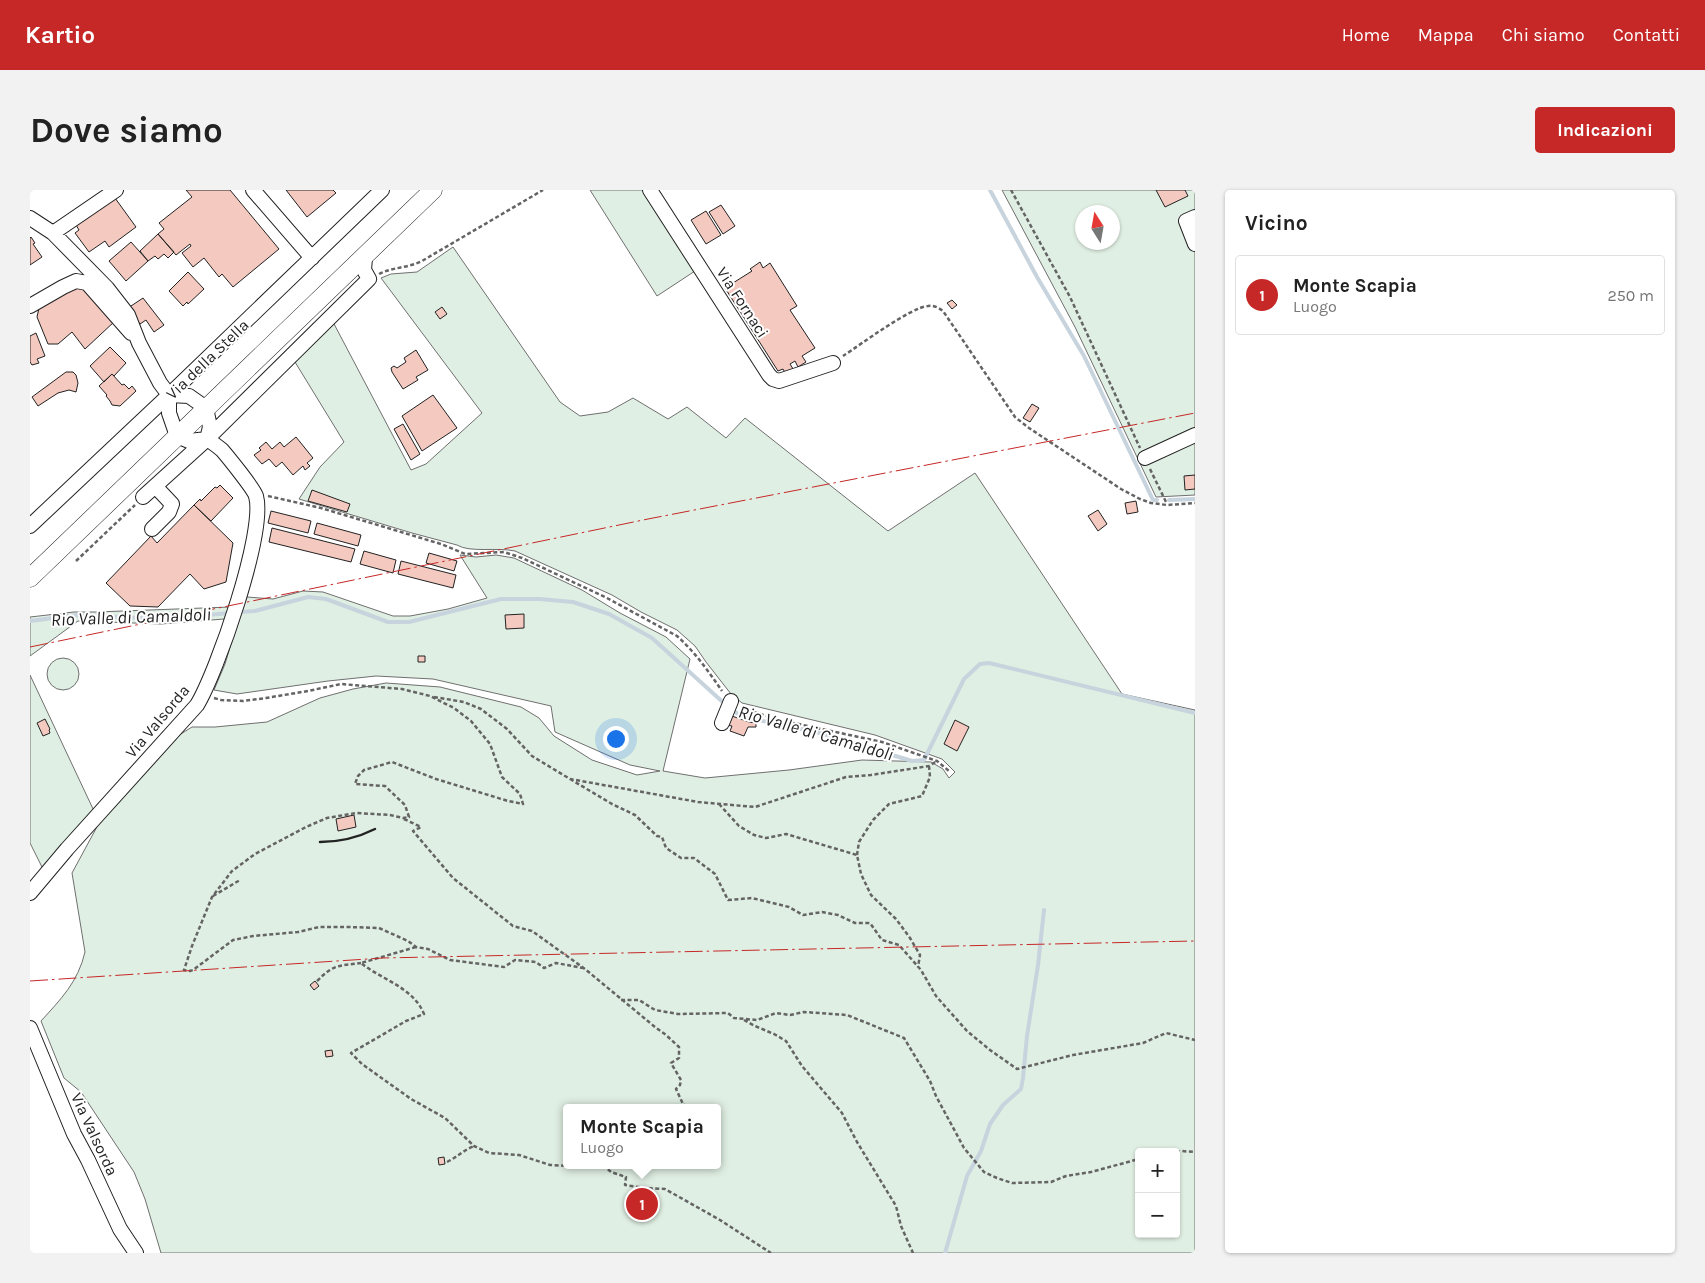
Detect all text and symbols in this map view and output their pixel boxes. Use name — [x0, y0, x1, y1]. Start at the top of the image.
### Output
text: Kartio — [25, 21, 95, 49]
text: Home — [1342, 24, 1390, 46]
text: Mappa — [1418, 24, 1474, 46]
text: Chi siamo — [1502, 24, 1585, 46]
text: Contatti — [1613, 24, 1680, 46]
button: Indicazioni — [1535, 107, 1675, 153]
text: Dove siamo — [30, 110, 223, 151]
north arrow — [1075, 205, 1120, 250]
text: Vicino — [1245, 211, 1308, 235]
street label: Via Fornaci — [713, 263, 772, 341]
text: Monte Scapia — [1293, 275, 1417, 297]
text: 1 — [1259, 286, 1265, 305]
text: 250 m — [1607, 286, 1654, 305]
text: Luogo — [1293, 297, 1337, 316]
street label: Via della Stella — [162, 315, 253, 403]
water label: Rio Valle di Camaldoli — [51, 603, 212, 631]
street label: Via Valsorda — [121, 681, 193, 762]
water label: Rio Valle di Camaldoli — [736, 700, 896, 766]
your location — [603, 726, 629, 752]
street label: Via Valsorda — [67, 1090, 122, 1179]
popup — [563, 1104, 721, 1169]
text: Monte Scapia — [580, 1116, 704, 1138]
text: Luogo — [580, 1138, 624, 1157]
map controls — [1135, 1148, 1180, 1238]
button: + — [1135, 1148, 1180, 1193]
pin: 1 — [626, 1185, 658, 1223]
button: − — [1135, 1193, 1180, 1238]

